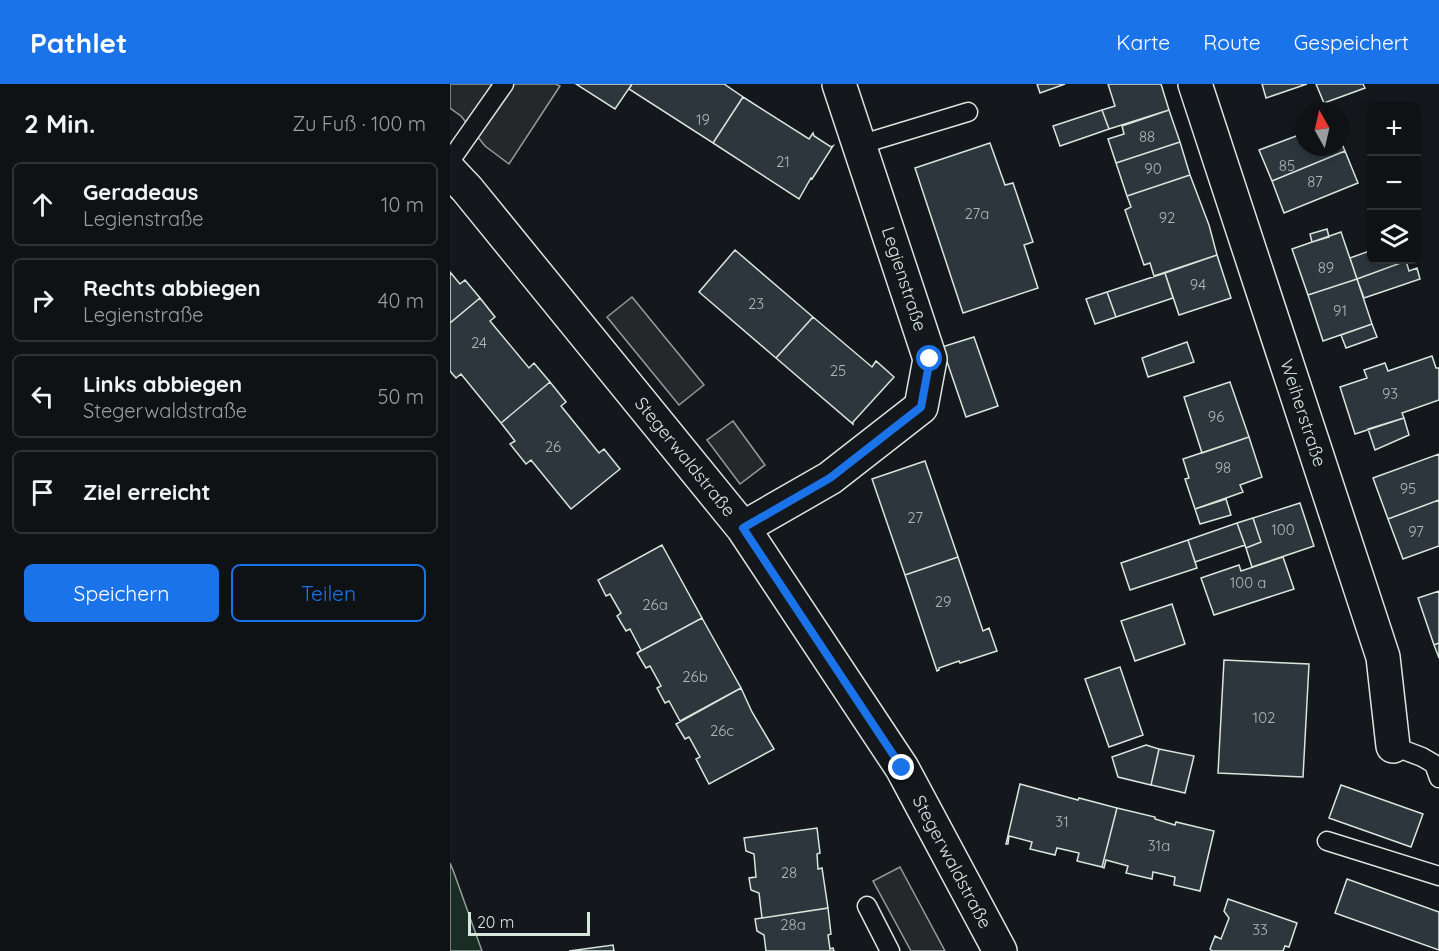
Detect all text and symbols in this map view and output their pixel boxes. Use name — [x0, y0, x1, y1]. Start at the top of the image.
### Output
text: Pathlet — [30, 25, 127, 60]
text: Karte — [1116, 29, 1170, 55]
text: Route — [1203, 29, 1261, 55]
text: Gespeichert — [1294, 29, 1409, 55]
north arrow — [1295, 102, 1349, 156]
map controls — [1367, 102, 1421, 264]
button: + — [1367, 102, 1421, 156]
text: 2 Min. — [24, 107, 95, 140]
house number: 19 — [696, 110, 710, 129]
text: Zu Fuß · 100 m — [292, 111, 426, 136]
house number: 88 — [1139, 127, 1155, 146]
house number: 21 — [776, 152, 790, 171]
house number: 85 — [1279, 156, 1295, 175]
button: − — [1367, 156, 1421, 210]
house number: 90 — [1144, 159, 1162, 178]
house number: 87 — [1307, 172, 1323, 191]
text: Geradeaus — [83, 178, 198, 206]
icon: ahead — [26, 188, 59, 221]
text: 10 m — [381, 192, 424, 217]
house number: 27a — [965, 204, 989, 223]
text: Legienstraße — [83, 206, 204, 231]
house number: 92 — [1159, 208, 1175, 227]
button: layers — [1367, 210, 1421, 264]
street label: Legienstraße — [877, 224, 932, 334]
house number: 89 — [1318, 258, 1334, 277]
text: Rechts abbiegen — [83, 274, 261, 302]
house number: 94 — [1190, 275, 1206, 294]
icon: right — [26, 284, 59, 317]
text: 40 m — [378, 288, 424, 313]
house number: 23 — [748, 294, 764, 313]
house number: 91 — [1333, 301, 1347, 320]
text: Legienstraße — [83, 302, 204, 327]
house number: 24 — [471, 333, 487, 352]
route start — [916, 345, 942, 371]
street label: Weiherstraße — [1275, 356, 1332, 470]
house number: 25 — [830, 361, 846, 380]
text: Links abbiegen — [83, 370, 242, 398]
icon: left — [26, 380, 59, 413]
text: 50 m — [378, 384, 424, 409]
house number: 93 — [1382, 384, 1398, 403]
street label: Stegerwaldstraße — [630, 392, 741, 521]
text: Stegerwaldstraße — [83, 398, 247, 423]
house number: 96 — [1208, 407, 1224, 426]
house number: 26 — [545, 437, 561, 456]
house number: 98 — [1215, 458, 1231, 477]
icon: arrive — [26, 476, 59, 509]
text: Ziel erreicht — [83, 478, 211, 506]
house number: 95 — [1400, 479, 1416, 498]
house number: 27 — [907, 508, 923, 527]
house number: 100 — [1271, 520, 1295, 539]
house number: 97 — [1408, 522, 1424, 541]
button: Speichern — [24, 564, 219, 622]
button: Teilen — [231, 564, 426, 622]
house number: 100 a — [1230, 573, 1266, 592]
house number: 29 — [935, 592, 951, 611]
house number: 26a — [642, 595, 668, 614]
house number: 26b — [682, 667, 708, 686]
house number: 102 — [1253, 708, 1275, 727]
house number: 26c — [710, 721, 734, 740]
route end — [888, 754, 914, 780]
street label: Stegerwaldstraße — [908, 791, 997, 932]
house number: 31 — [1055, 812, 1069, 831]
house number: 31a — [1148, 836, 1170, 855]
house number: 28 — [781, 863, 797, 882]
scale bar — [468, 909, 590, 936]
text: 20 m — [477, 912, 514, 932]
house number: 28a — [780, 915, 806, 934]
house number: 33 — [1252, 920, 1268, 939]

